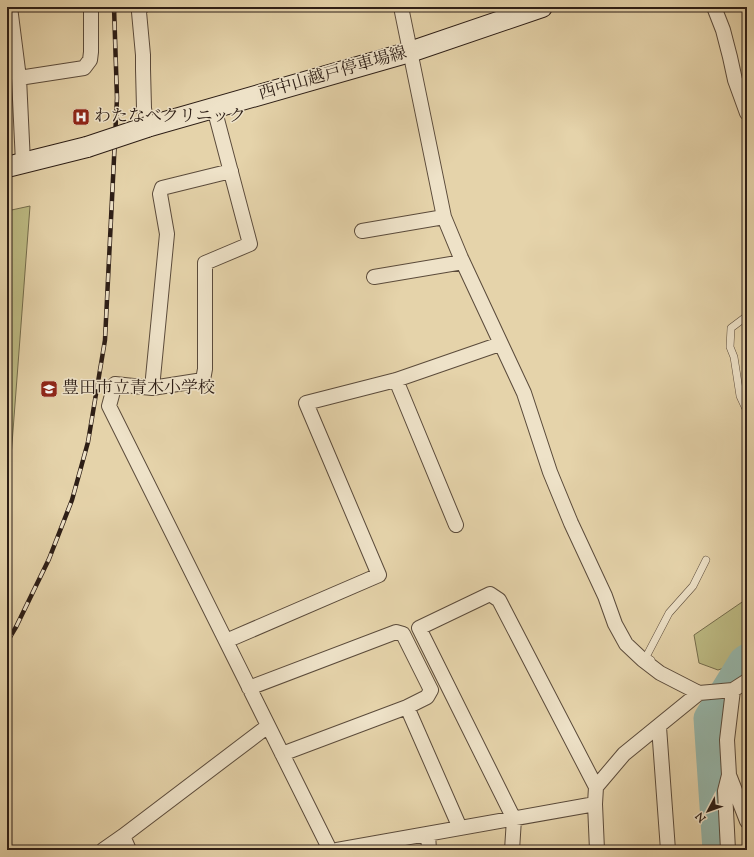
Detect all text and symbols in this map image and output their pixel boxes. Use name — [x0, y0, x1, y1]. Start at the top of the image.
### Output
street label: 西中山越戸停車場線 — [256, 41, 410, 107]
place label: わたなべクリニック — [94, 105, 246, 129]
hospital icon: わたなべクリニック — [71, 107, 91, 127]
place label: 豊田市立青木小学校 — [62, 377, 215, 401]
school or university icon: 豊田市立青木小学校 — [39, 379, 59, 399]
north arrow — [688, 791, 728, 831]
text: N — [692, 808, 711, 826]

